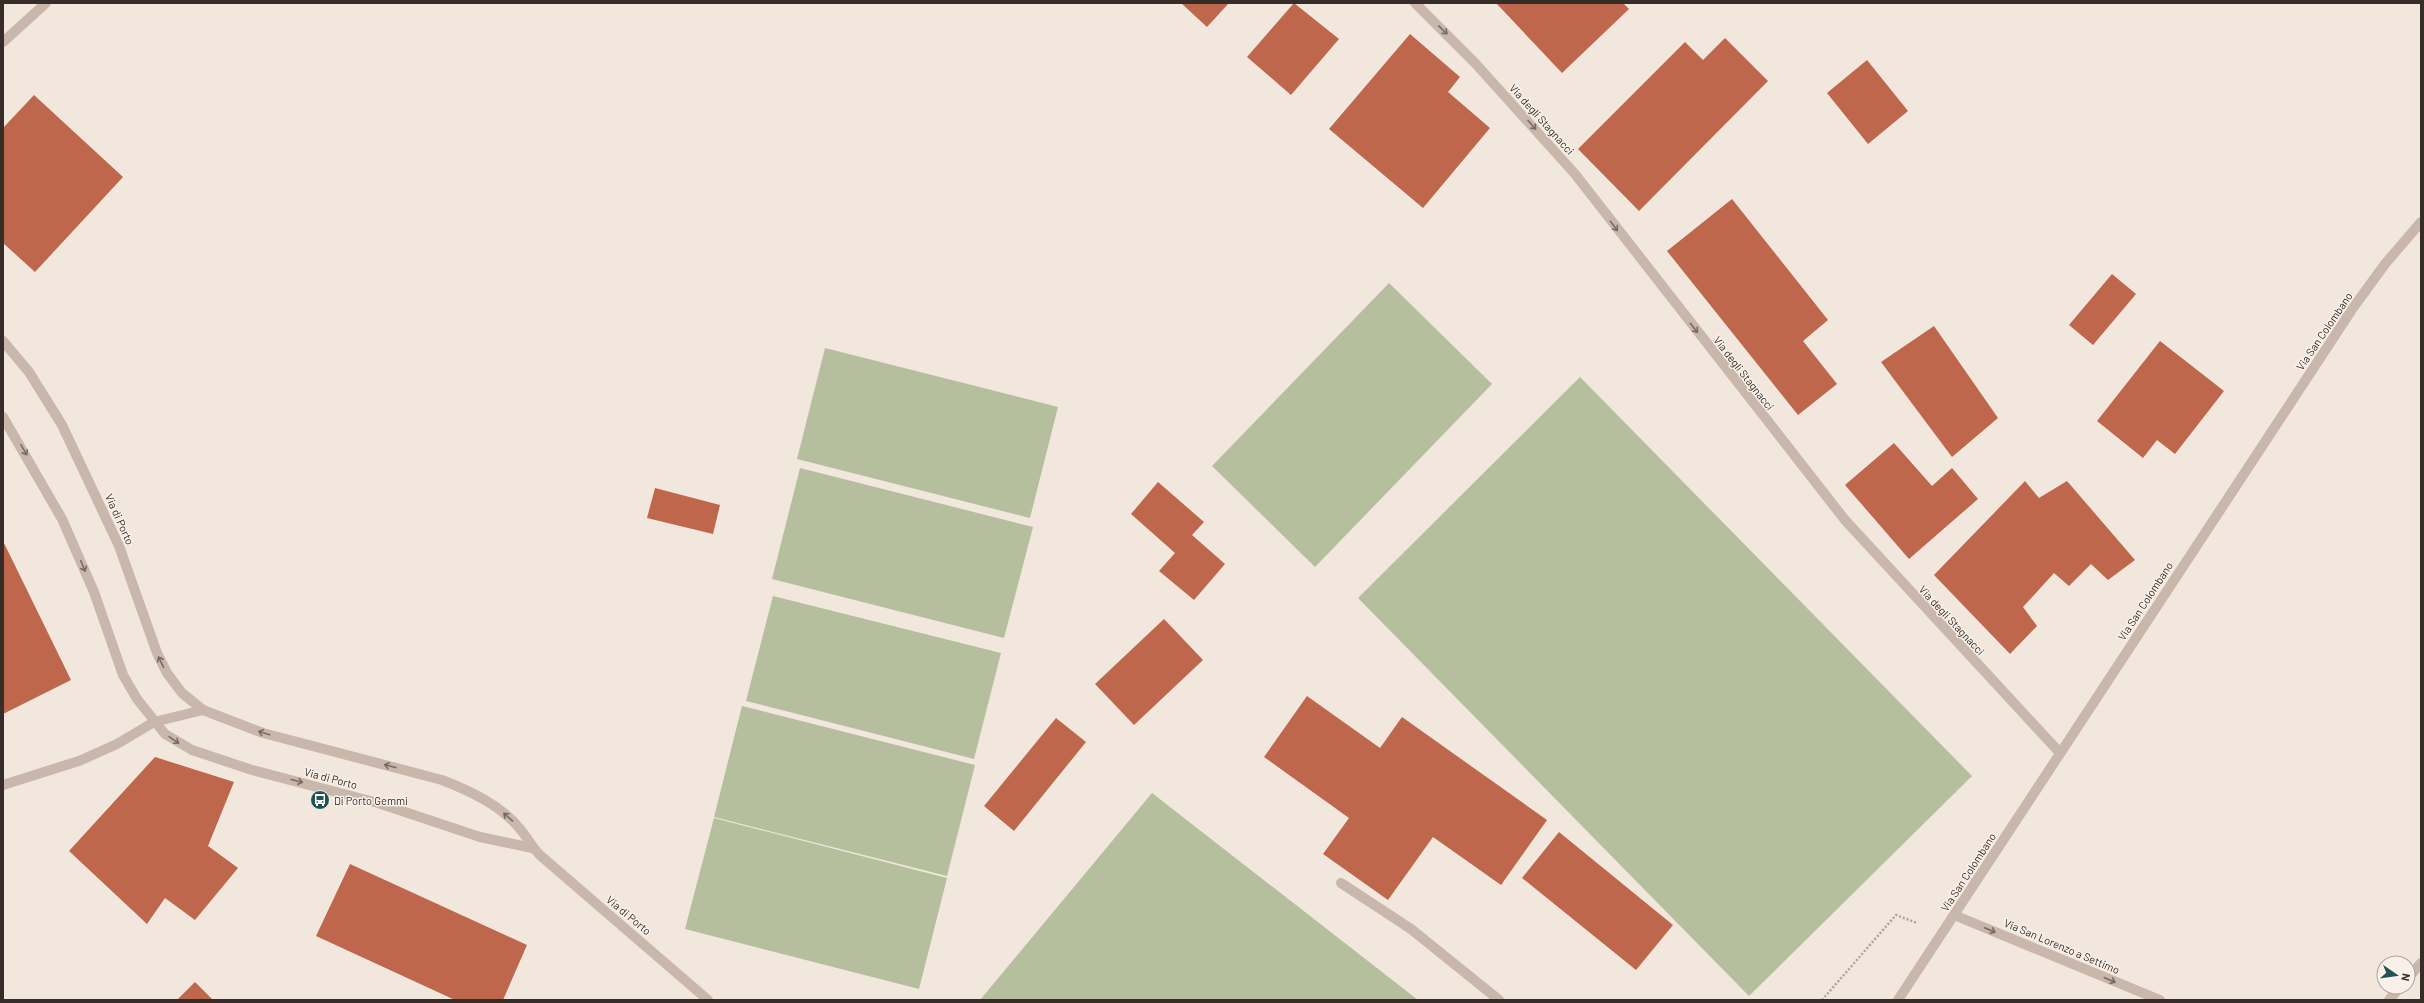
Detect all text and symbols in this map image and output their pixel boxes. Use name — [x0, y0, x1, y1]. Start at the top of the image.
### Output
one-way arrow — [1438, 25, 1448, 35]
street label: Via degli Stagnacci — [1507, 81, 1577, 157]
one-way arrow — [1527, 120, 1536, 130]
one-way arrow — [1610, 220, 1618, 231]
street label: Via San Colombano — [2293, 290, 2355, 372]
one-way arrow — [1690, 323, 1698, 334]
street label: Via degli Stagnacci — [1711, 334, 1777, 413]
one-way arrow — [20, 444, 28, 456]
street label: Via di Porto — [103, 491, 137, 547]
one-way arrow — [80, 559, 88, 571]
street label: Via San Colombano — [2115, 559, 2175, 643]
street label: Via degli Stagnacci — [1917, 583, 1988, 658]
one-way arrow — [157, 656, 164, 668]
one-way arrow — [258, 729, 271, 736]
one-way arrow — [168, 736, 179, 744]
one-way arrow — [384, 762, 397, 769]
street label: Via di Porto — [303, 765, 359, 791]
one-way arrow — [290, 778, 303, 785]
bus stop icon: Di Porto Gemmi — [309, 789, 331, 811]
place label: Di Porto Gemmi — [334, 794, 408, 807]
one-way arrow — [503, 813, 513, 822]
street label: Via San Colombano — [1938, 830, 1998, 914]
street label: Via di Porto — [604, 893, 654, 937]
street label: Via San Lorenzo a Settimo — [2002, 916, 2122, 976]
one-way arrow — [1984, 926, 1996, 934]
north arrow — [2376, 955, 2416, 995]
text: N — [2399, 972, 2413, 982]
one-way arrow — [2104, 976, 2116, 984]

